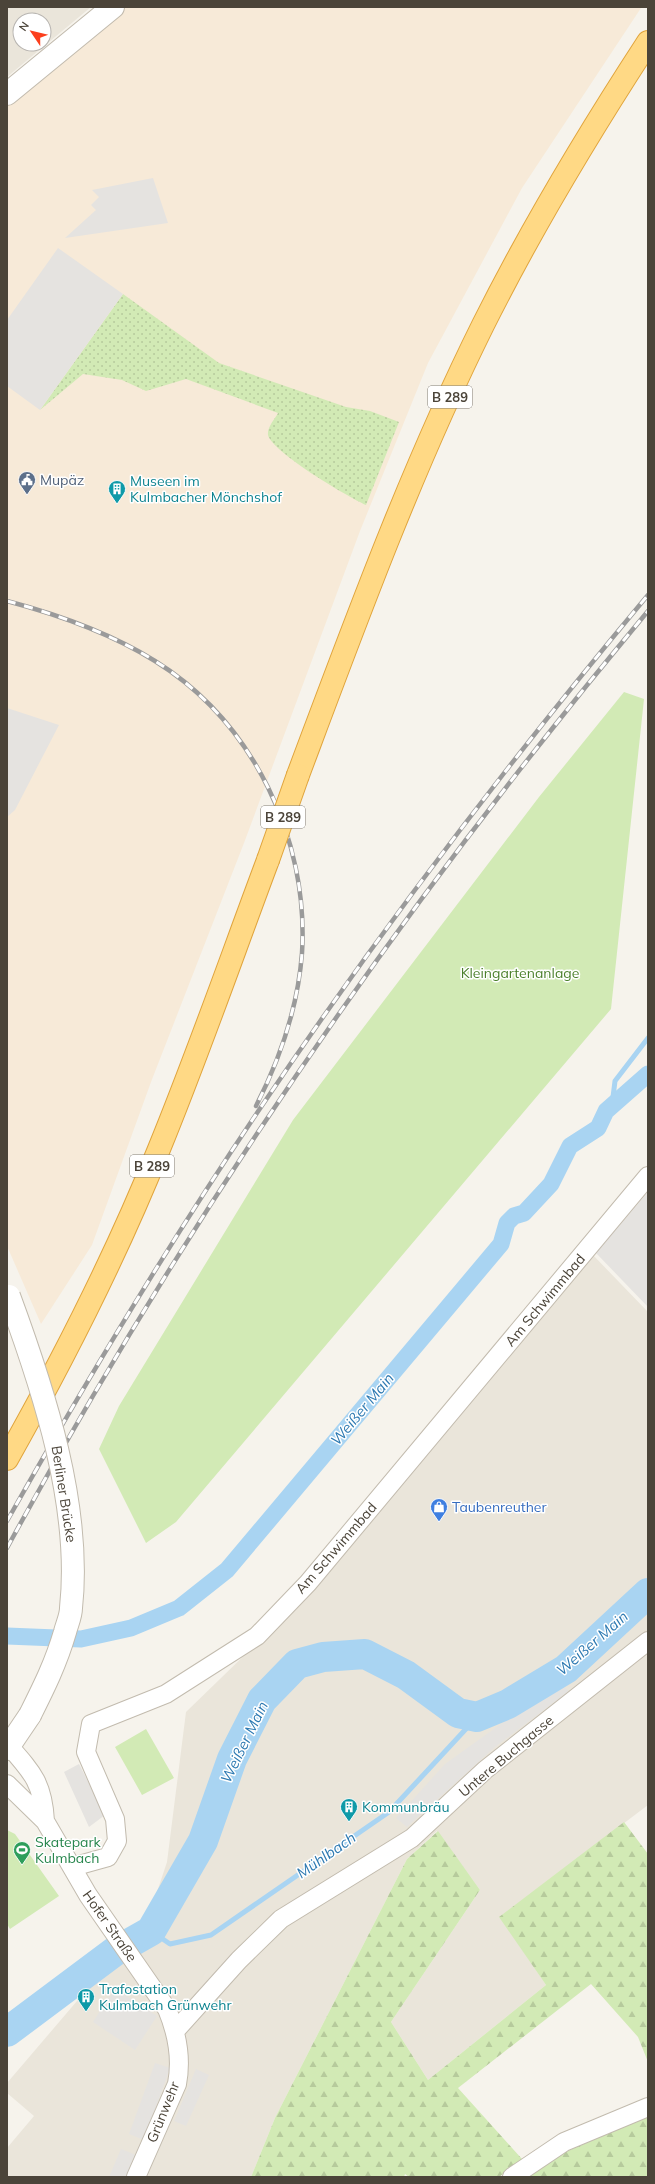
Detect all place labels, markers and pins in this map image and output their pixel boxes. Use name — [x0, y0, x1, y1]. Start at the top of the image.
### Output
public building icon: Mupäz — [17, 470, 37, 495]
place label: Mupäz — [40, 471, 84, 489]
place label: Museen im Kulmbacher Mönchshof — [130, 472, 282, 506]
building icon: Museen im Kulmbacher Mönchshof — [107, 479, 127, 504]
shop icon: Taubenreuther — [429, 1497, 449, 1522]
place label: Taubenreuther — [452, 1498, 547, 1516]
building icon: Kommunbräu — [339, 1797, 359, 1822]
place label: Kommunbräu — [362, 1798, 450, 1816]
place label: Skatepark Kulmbach — [35, 1833, 102, 1867]
sports icon: Skatepark Kulmbach — [12, 1840, 32, 1865]
place label: Trafostation Kulmbach Grünwehr — [99, 1980, 232, 2014]
building icon: Trafostation Kulmbach Grünwehr — [76, 1987, 96, 2012]

